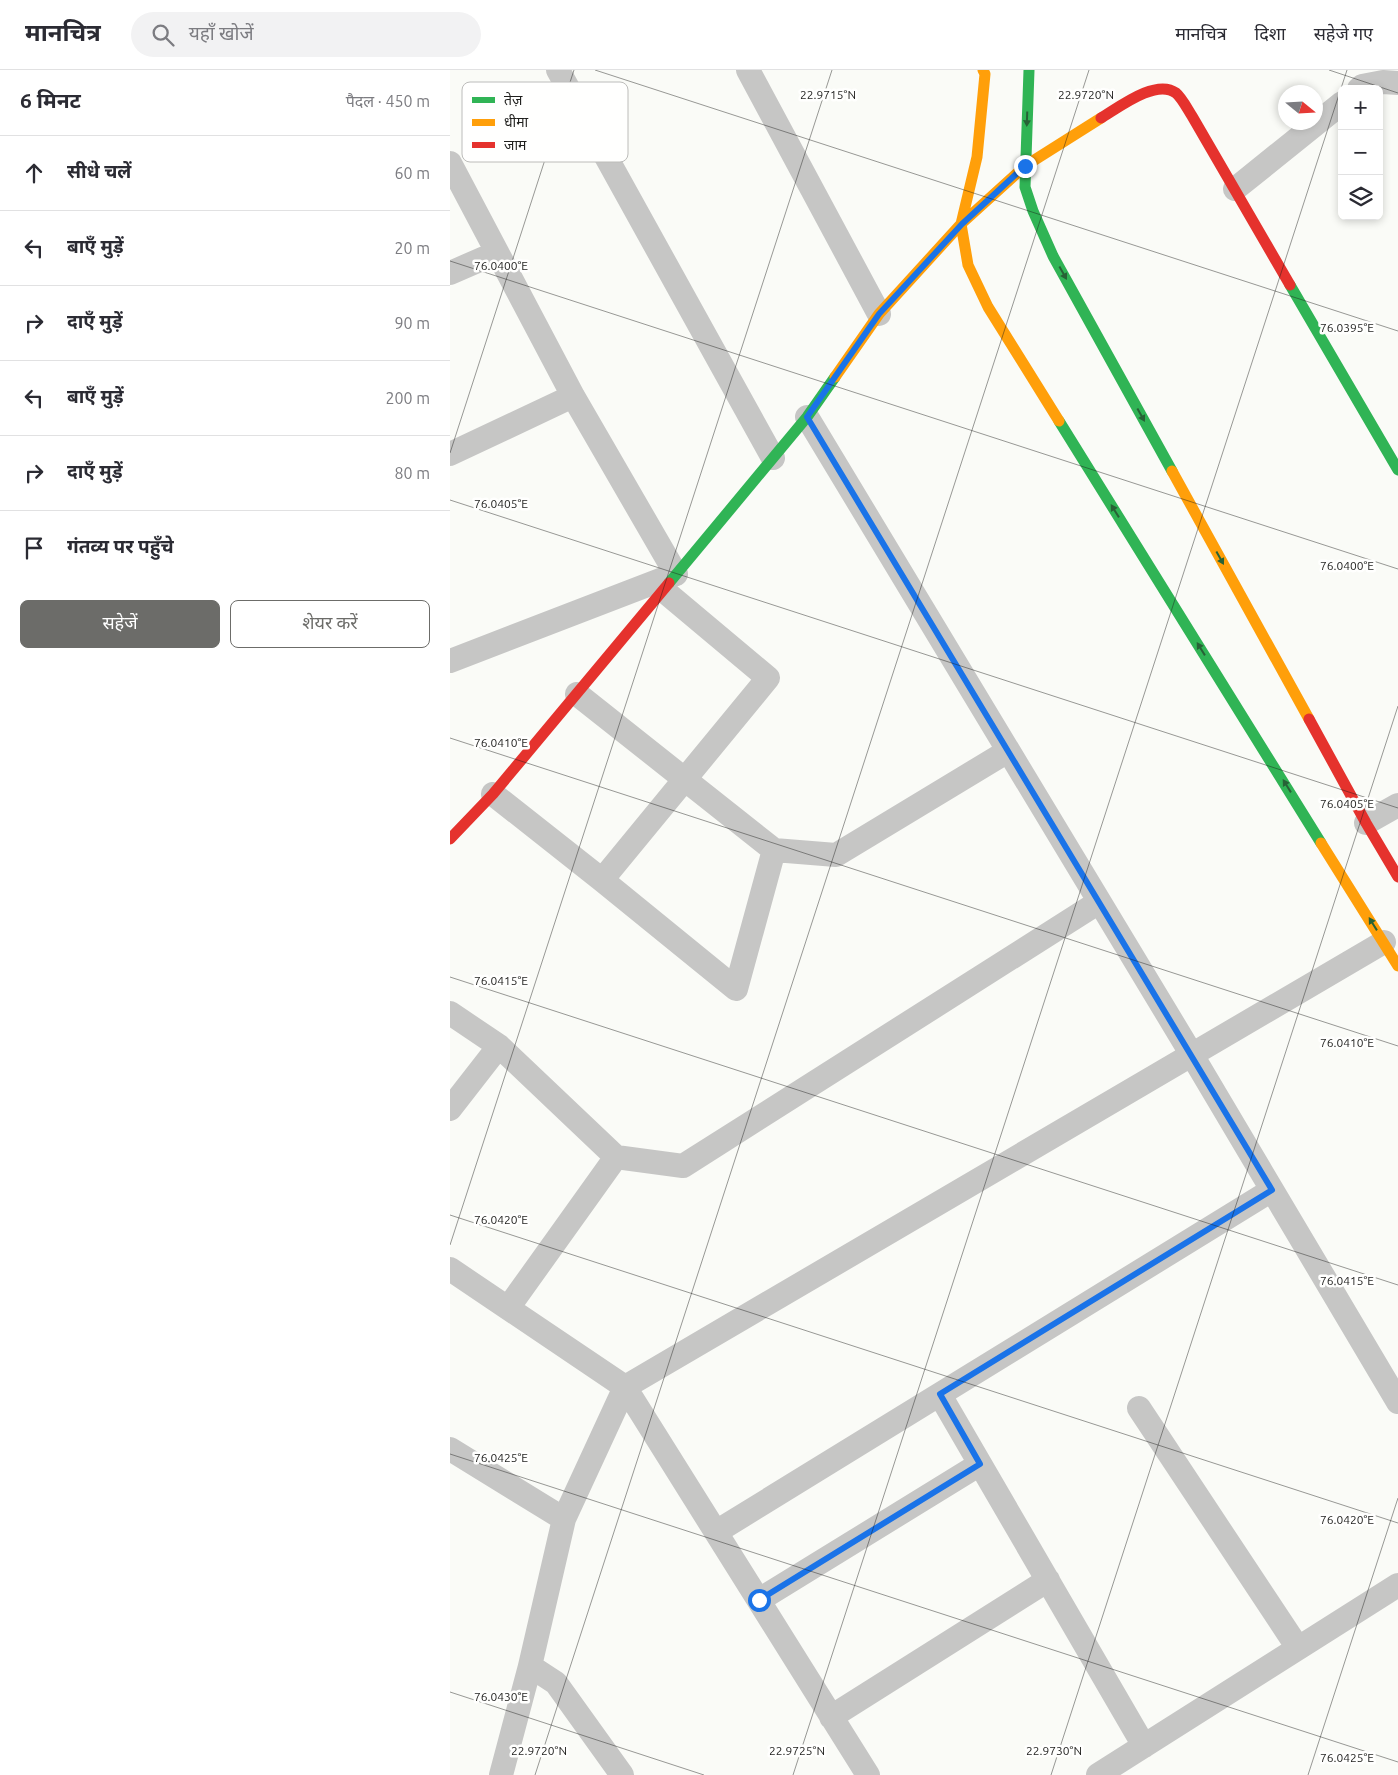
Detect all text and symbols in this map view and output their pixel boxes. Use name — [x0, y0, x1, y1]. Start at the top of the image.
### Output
search box — [131, 12, 481, 57]
text: मानचित्र — [25, 19, 101, 46]
icon: search — [149, 21, 177, 49]
text: यहाँ खोजें — [189, 22, 254, 44]
text: मानचित्र — [1175, 23, 1227, 43]
text: दिशा — [1255, 23, 1286, 43]
text: सहेजे गए — [1314, 23, 1373, 43]
legend — [462, 82, 628, 162]
north arrow — [1278, 85, 1323, 130]
map controls — [1338, 85, 1383, 220]
button: + — [1338, 85, 1383, 130]
text: 6 मिनट — [20, 88, 81, 112]
text: 22.9715°N — [800, 88, 856, 101]
text: 22.9720°N — [1058, 88, 1114, 101]
text: तेज़ — [504, 91, 523, 108]
text: पैदल · 450 m — [346, 92, 430, 110]
one-way arrow — [1022, 111, 1030, 127]
text: धीमा — [504, 114, 529, 130]
button: − — [1338, 130, 1383, 175]
text: जाम — [504, 137, 527, 153]
route end — [1014, 155, 1037, 178]
icon: ahead — [20, 159, 48, 187]
text: सीधे चलें — [67, 160, 131, 182]
text: 60 m — [394, 164, 430, 182]
button: layers — [1338, 175, 1383, 220]
icon: left — [20, 234, 48, 262]
text: बाएँ मुड़ें — [67, 235, 124, 257]
text: 20 m — [394, 239, 430, 257]
text: 76.0400°E — [474, 259, 528, 272]
one-way arrow — [1059, 266, 1067, 280]
icon: right — [20, 309, 48, 337]
text: दाएँ मुड़ें — [67, 310, 123, 332]
text: 90 m — [394, 314, 430, 332]
text: 76.0395°E — [1320, 321, 1374, 334]
icon: left — [20, 384, 48, 412]
text: बाएँ मुड़ें — [67, 385, 124, 407]
text: 200 m — [385, 389, 430, 407]
one-way arrow — [1137, 409, 1146, 422]
icon: right — [20, 459, 48, 487]
text: दाएँ मुड़ें — [67, 460, 123, 482]
text: 80 m — [394, 464, 430, 482]
text: 76.0405°E — [474, 497, 528, 510]
one-way arrow — [1110, 504, 1119, 517]
icon: arrive — [20, 534, 48, 562]
text: गंतव्य पर पहुँचे — [67, 535, 174, 557]
one-way arrow — [1216, 550, 1224, 565]
text: 76.0400°E — [1320, 559, 1374, 572]
button: सहेजें — [20, 600, 220, 648]
button: शेयर करें — [230, 600, 430, 648]
one-way arrow — [1196, 642, 1205, 655]
text: 76.0410°E — [474, 736, 528, 749]
one-way arrow — [1282, 780, 1291, 793]
text: 76.0405°E — [1320, 797, 1374, 810]
one-way arrow — [1368, 918, 1377, 931]
text: 76.0415°E — [474, 974, 528, 987]
text: 76.0410°E — [1320, 1036, 1374, 1049]
text: 76.0420°E — [474, 1213, 528, 1226]
text: 76.0415°E — [1320, 1274, 1374, 1287]
text: 76.0425°E — [474, 1451, 528, 1464]
text: 76.0420°E — [1320, 1513, 1374, 1526]
route start — [748, 1589, 771, 1612]
text: 76.0430°E — [474, 1690, 528, 1703]
text: 22.9720°N — [511, 1744, 567, 1757]
text: 22.9725°N — [769, 1744, 825, 1757]
text: 22.9730°N — [1026, 1744, 1082, 1757]
text: 76.0425°E — [1320, 1751, 1374, 1764]

